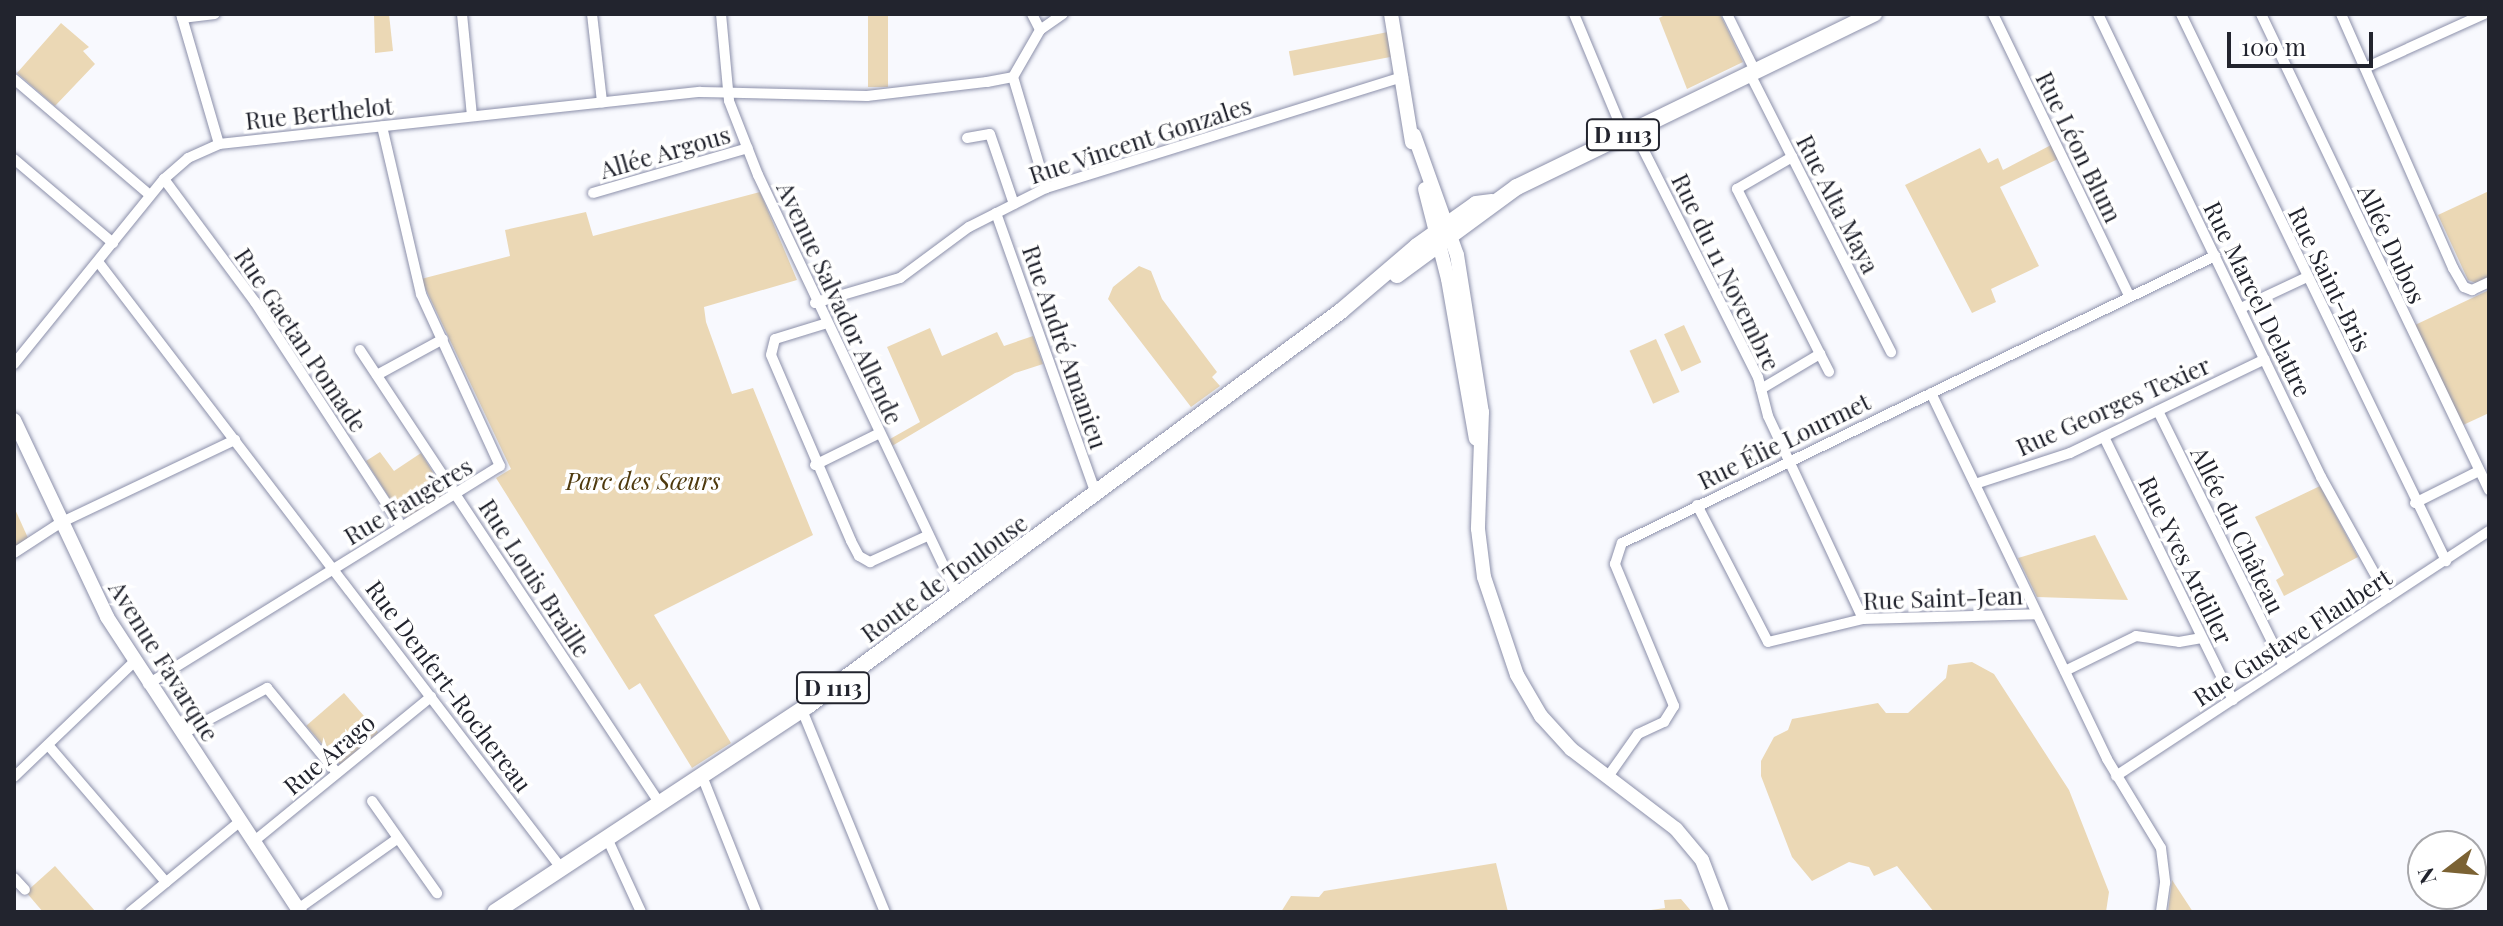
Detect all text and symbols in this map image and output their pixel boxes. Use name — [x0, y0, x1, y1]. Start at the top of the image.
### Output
scale bar — [2231, 16, 2377, 66]
text: 100 m — [2241, 30, 2306, 62]
street label: Rue Léon Blum — [2030, 67, 2128, 227]
street label: Rue Vincent Gonzales — [1025, 90, 1255, 190]
street label: Rue Berthelot — [244, 91, 394, 135]
road number: D 1113 — [1585, 117, 1661, 153]
street label: Allée Argous — [596, 120, 734, 184]
street label: Rue Alta Maya — [1791, 130, 1885, 278]
street label: Rue du 11 Novembre — [1666, 169, 1786, 375]
street label: Avenue Salvador Allende — [771, 177, 909, 429]
street label: Allée Dubos — [2352, 180, 2432, 308]
street label: Rue Marcel Delattre — [2198, 197, 2318, 401]
street label: Rue Saint-Bris — [2283, 202, 2377, 356]
street label: Rue André Amanieu — [1016, 241, 1114, 453]
street label: Rue Gaetan Pomade — [229, 243, 373, 437]
street label: Rue Georges Texier — [2011, 350, 2215, 462]
street label: Rue Élie Lourmet — [1693, 387, 1875, 495]
street label: Allée du Château — [2185, 442, 2291, 618]
street label: Rue Faugères — [339, 451, 477, 551]
park label: Parc des Sœurs — [566, 467, 720, 495]
street label: Rue Yves Ardiller — [2133, 471, 2239, 649]
street label: Rue Louis Braille — [473, 494, 597, 662]
street label: Route de Toulouse — [855, 508, 1033, 648]
street label: Rue Gustave Flaubert — [2188, 562, 2396, 712]
street label: Avenue Favarque — [103, 575, 225, 747]
street label: Rue Denfert-Rochereau — [360, 575, 538, 797]
street label: Rue Saint-Jean — [1862, 581, 2024, 615]
road number: D 1113 — [795, 670, 871, 706]
street label: Rue Arago — [277, 707, 381, 801]
north arrow — [2407, 830, 2487, 910]
text: N — [2409, 864, 2442, 888]

